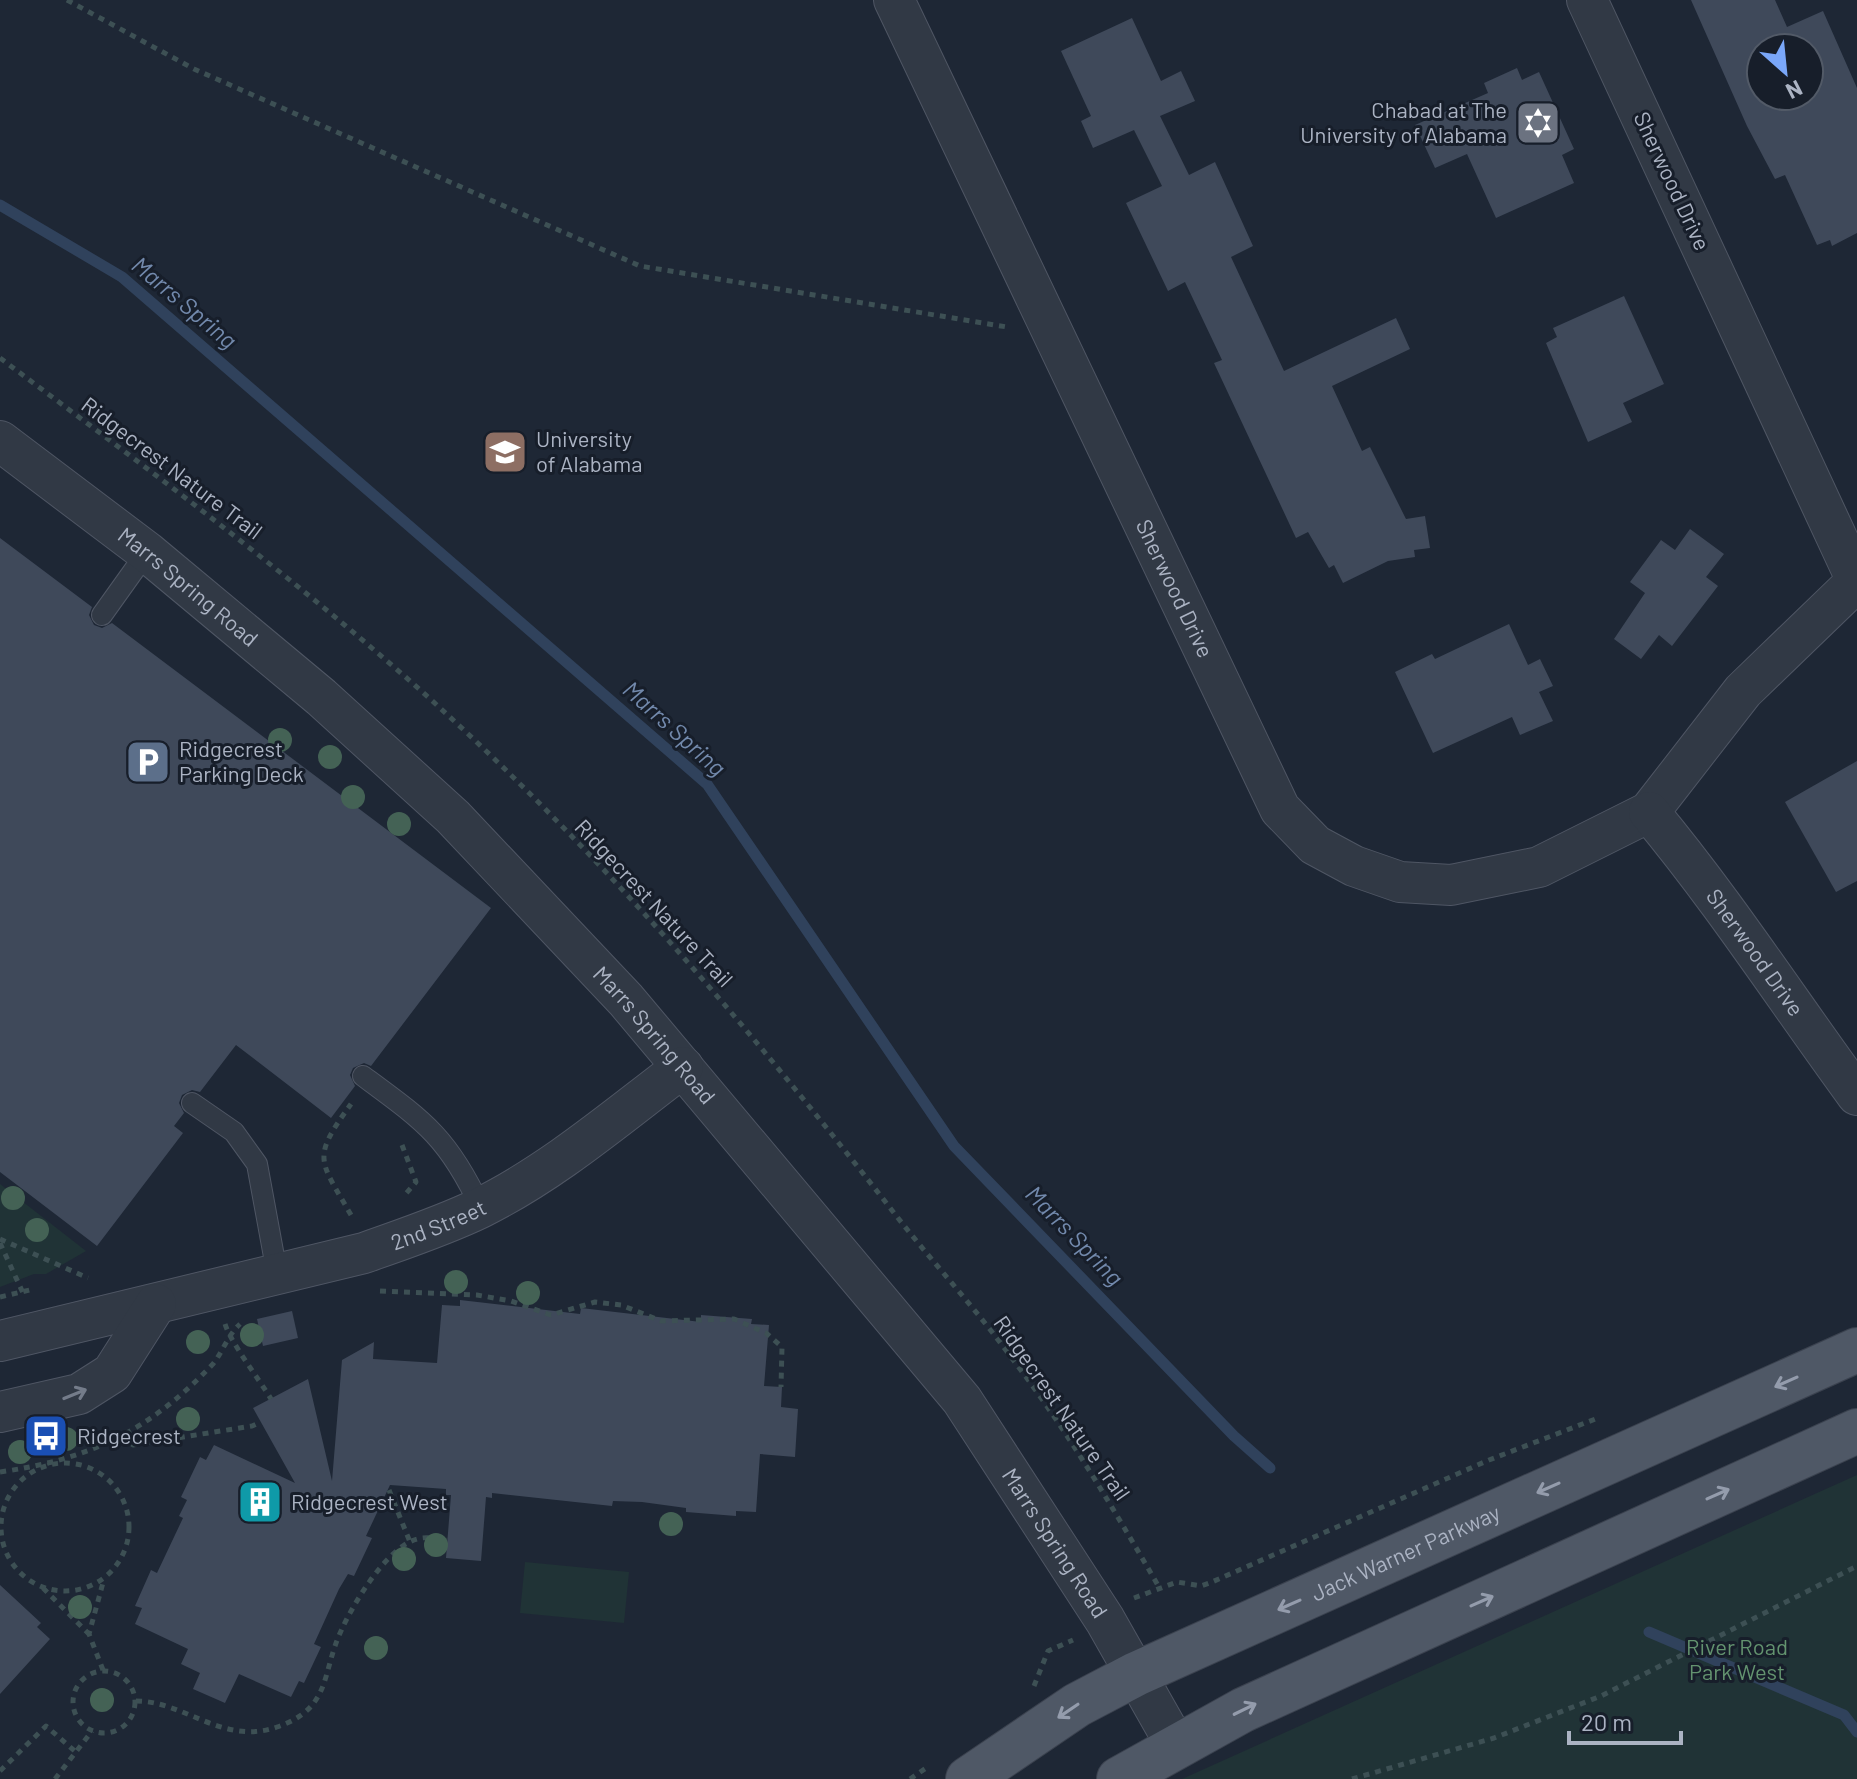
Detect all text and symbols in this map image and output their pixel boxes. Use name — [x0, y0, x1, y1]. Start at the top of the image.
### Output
north arrow — [1745, 32, 1825, 112]
text: N — [1782, 76, 1807, 106]
place label: Chabad at The University of Alabama — [1300, 96, 1507, 147]
synagogue icon: Chabad at The University of Alabama — [1514, 99, 1562, 147]
street label: Sherwood Drive — [1629, 107, 1716, 254]
water label: Marrs Spring — [127, 250, 243, 354]
street label: Ridgecrest Nature Trail — [77, 391, 268, 544]
place label: University of Alabama — [536, 425, 642, 476]
school or university icon: University of Alabama — [481, 428, 529, 476]
street label: Sherwood Drive — [1132, 515, 1220, 661]
street label: Marrs Spring Road — [114, 521, 264, 651]
water label: Marrs Spring — [618, 674, 732, 781]
place label: Ridgecrest Parking Deck — [179, 735, 304, 786]
parking icon: Ridgecrest Parking Deck — [124, 738, 172, 786]
street label: Ridgecrest Nature Trail — [570, 813, 739, 991]
street label: Sherwood Drive — [1702, 883, 1810, 1020]
street label: Marrs Spring Road — [589, 960, 721, 1109]
water label: Marrs Spring — [1020, 1179, 1130, 1291]
street label: 2nd Street — [387, 1193, 490, 1254]
street label: Ridgecrest Nature Trail — [989, 1310, 1136, 1505]
one-way arrow — [1774, 1375, 1799, 1390]
one-way arrow — [63, 1386, 87, 1400]
bus stop icon: Ridgecrest — [22, 1412, 70, 1460]
place label: Ridgecrest — [77, 1422, 181, 1448]
street label: Marrs Spring Road — [998, 1463, 1114, 1622]
building icon: Ridgecrest West — [236, 1478, 284, 1526]
one-way arrow — [1536, 1481, 1561, 1496]
one-way arrow — [1706, 1486, 1730, 1501]
place label: Ridgecrest West — [291, 1488, 448, 1514]
street label: Jack Warner Parkway — [1307, 1498, 1504, 1606]
one-way arrow — [1469, 1593, 1494, 1608]
one-way arrow — [1277, 1598, 1301, 1613]
park label: River Road Park West — [1686, 1633, 1788, 1684]
scale bar — [1569, 1695, 1681, 1745]
one-way arrow — [1233, 1701, 1257, 1717]
one-way arrow — [1057, 1704, 1080, 1720]
text: 20 m — [1581, 1707, 1632, 1736]

